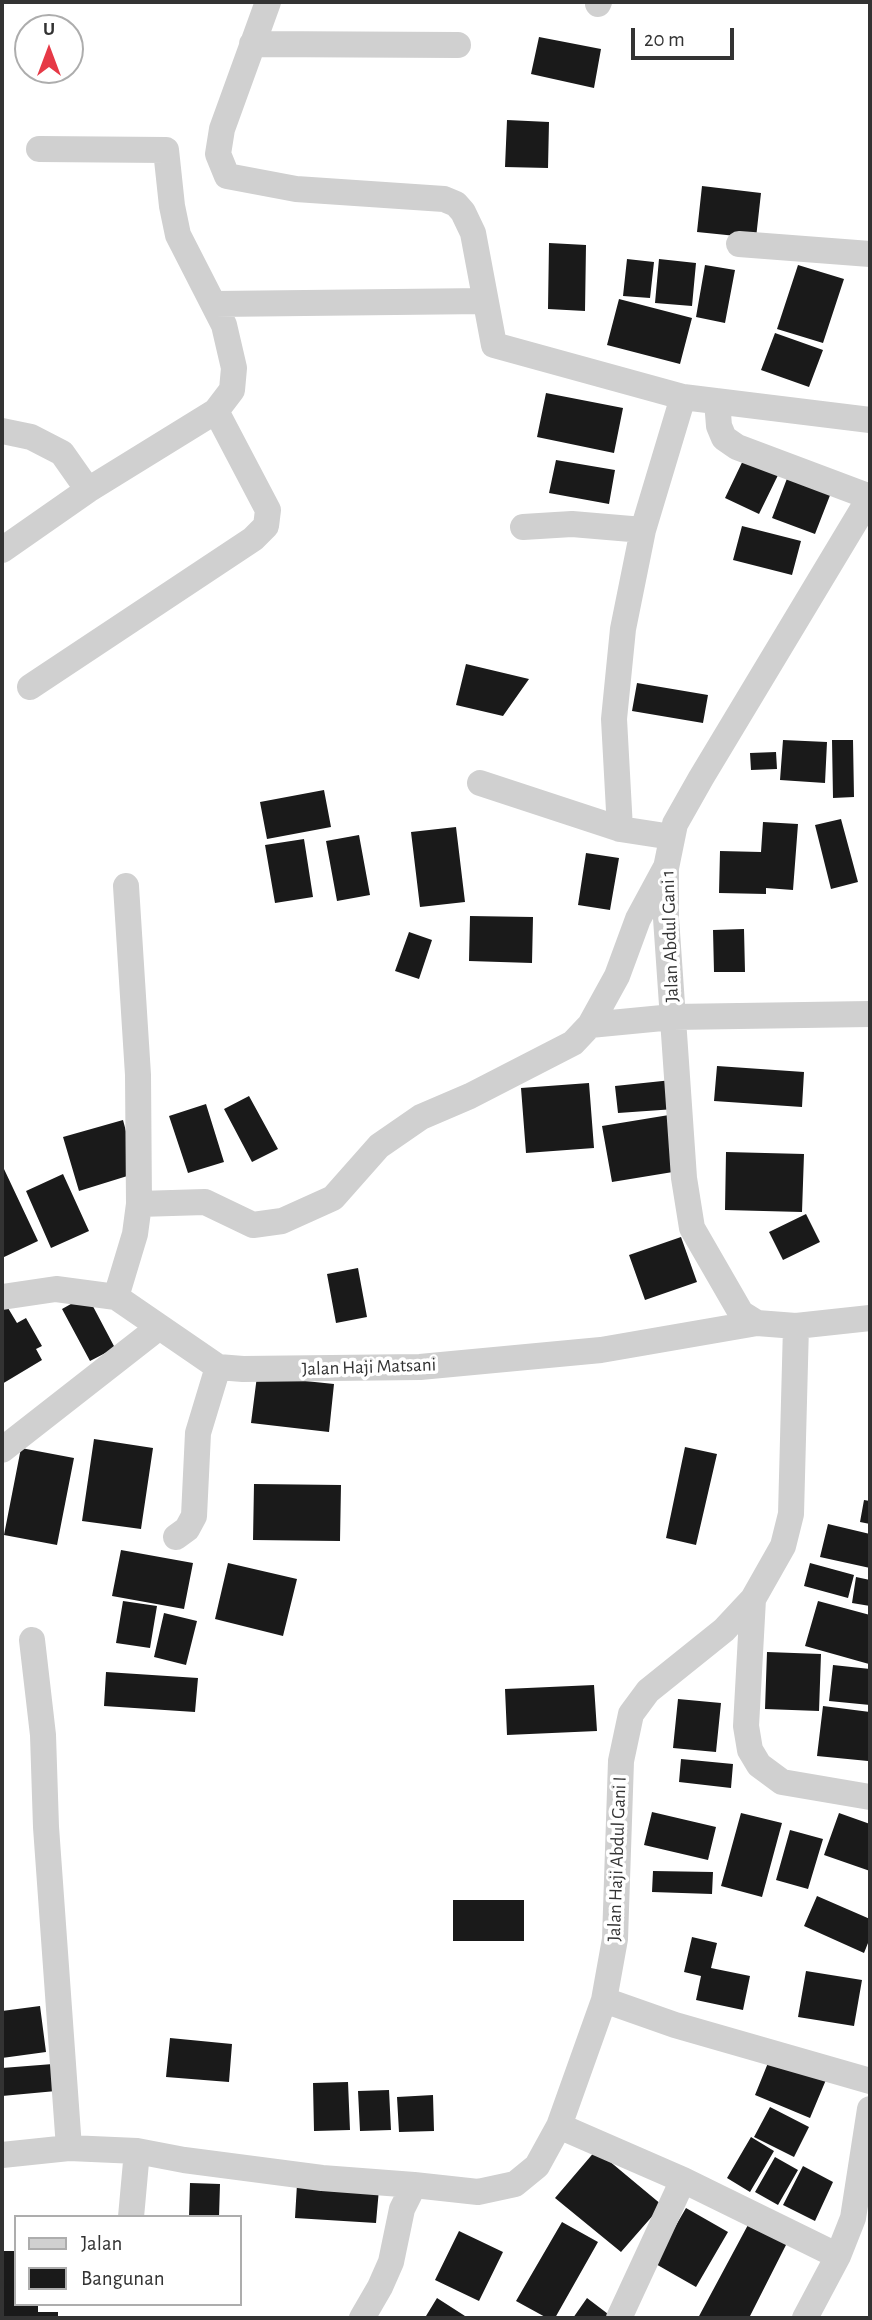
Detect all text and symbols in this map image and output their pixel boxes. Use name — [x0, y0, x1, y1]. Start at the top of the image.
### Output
north arrow — [14, 14, 84, 84]
scale bar — [634, 14, 737, 58]
text: U — [43, 20, 55, 39]
text: 20 m — [644, 29, 685, 50]
street label: Jalan Abdul Gani 1 — [656, 869, 684, 1003]
street label: Jalan Haji Matsani — [301, 1353, 437, 1381]
street label: Jalan Haji Abdul Gani I — [603, 1776, 631, 1942]
legend — [14, 2215, 242, 2306]
text: Jalan — [81, 2233, 122, 2254]
text: Bangunan — [81, 2268, 165, 2289]

